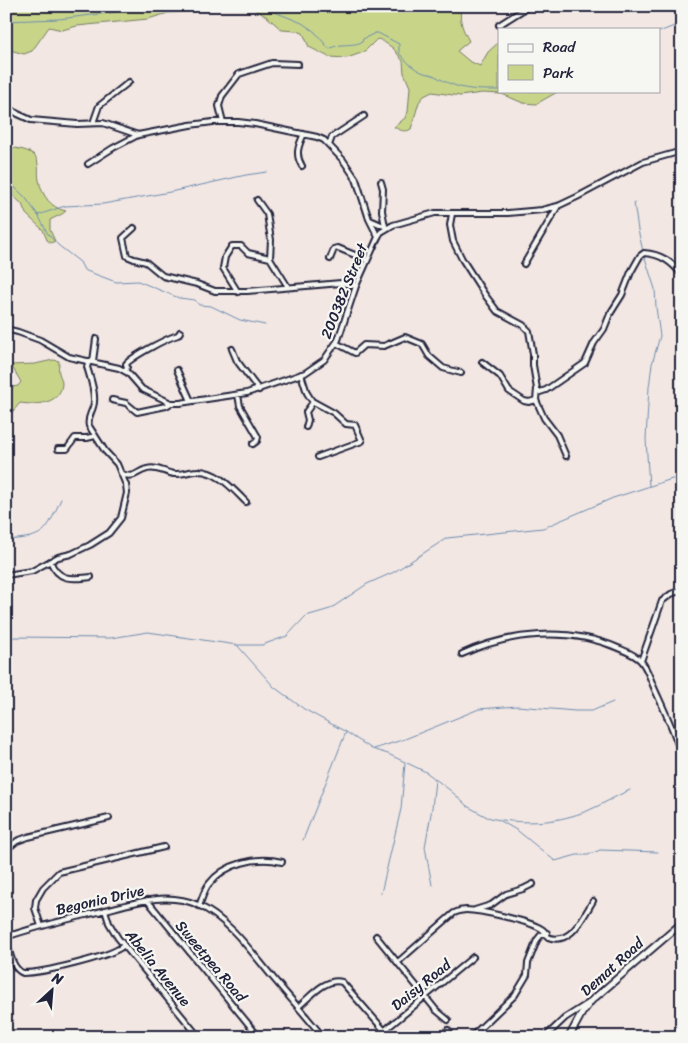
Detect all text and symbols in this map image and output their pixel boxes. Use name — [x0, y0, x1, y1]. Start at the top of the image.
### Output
legend — [498, 28, 660, 92]
text: Road — [543, 34, 576, 60]
text: Park — [543, 60, 574, 86]
street label: 200382 Street — [313, 238, 375, 343]
street label: Begonia Drive — [53, 877, 147, 923]
street label: Sweetpea Road — [169, 914, 254, 1009]
street label: Abelia Avenue — [118, 923, 198, 1013]
street label: Demat Road — [574, 930, 651, 1003]
street label: Daisy Road — [385, 952, 458, 1018]
text: N — [47, 965, 68, 992]
north arrow — [28, 966, 78, 1016]

